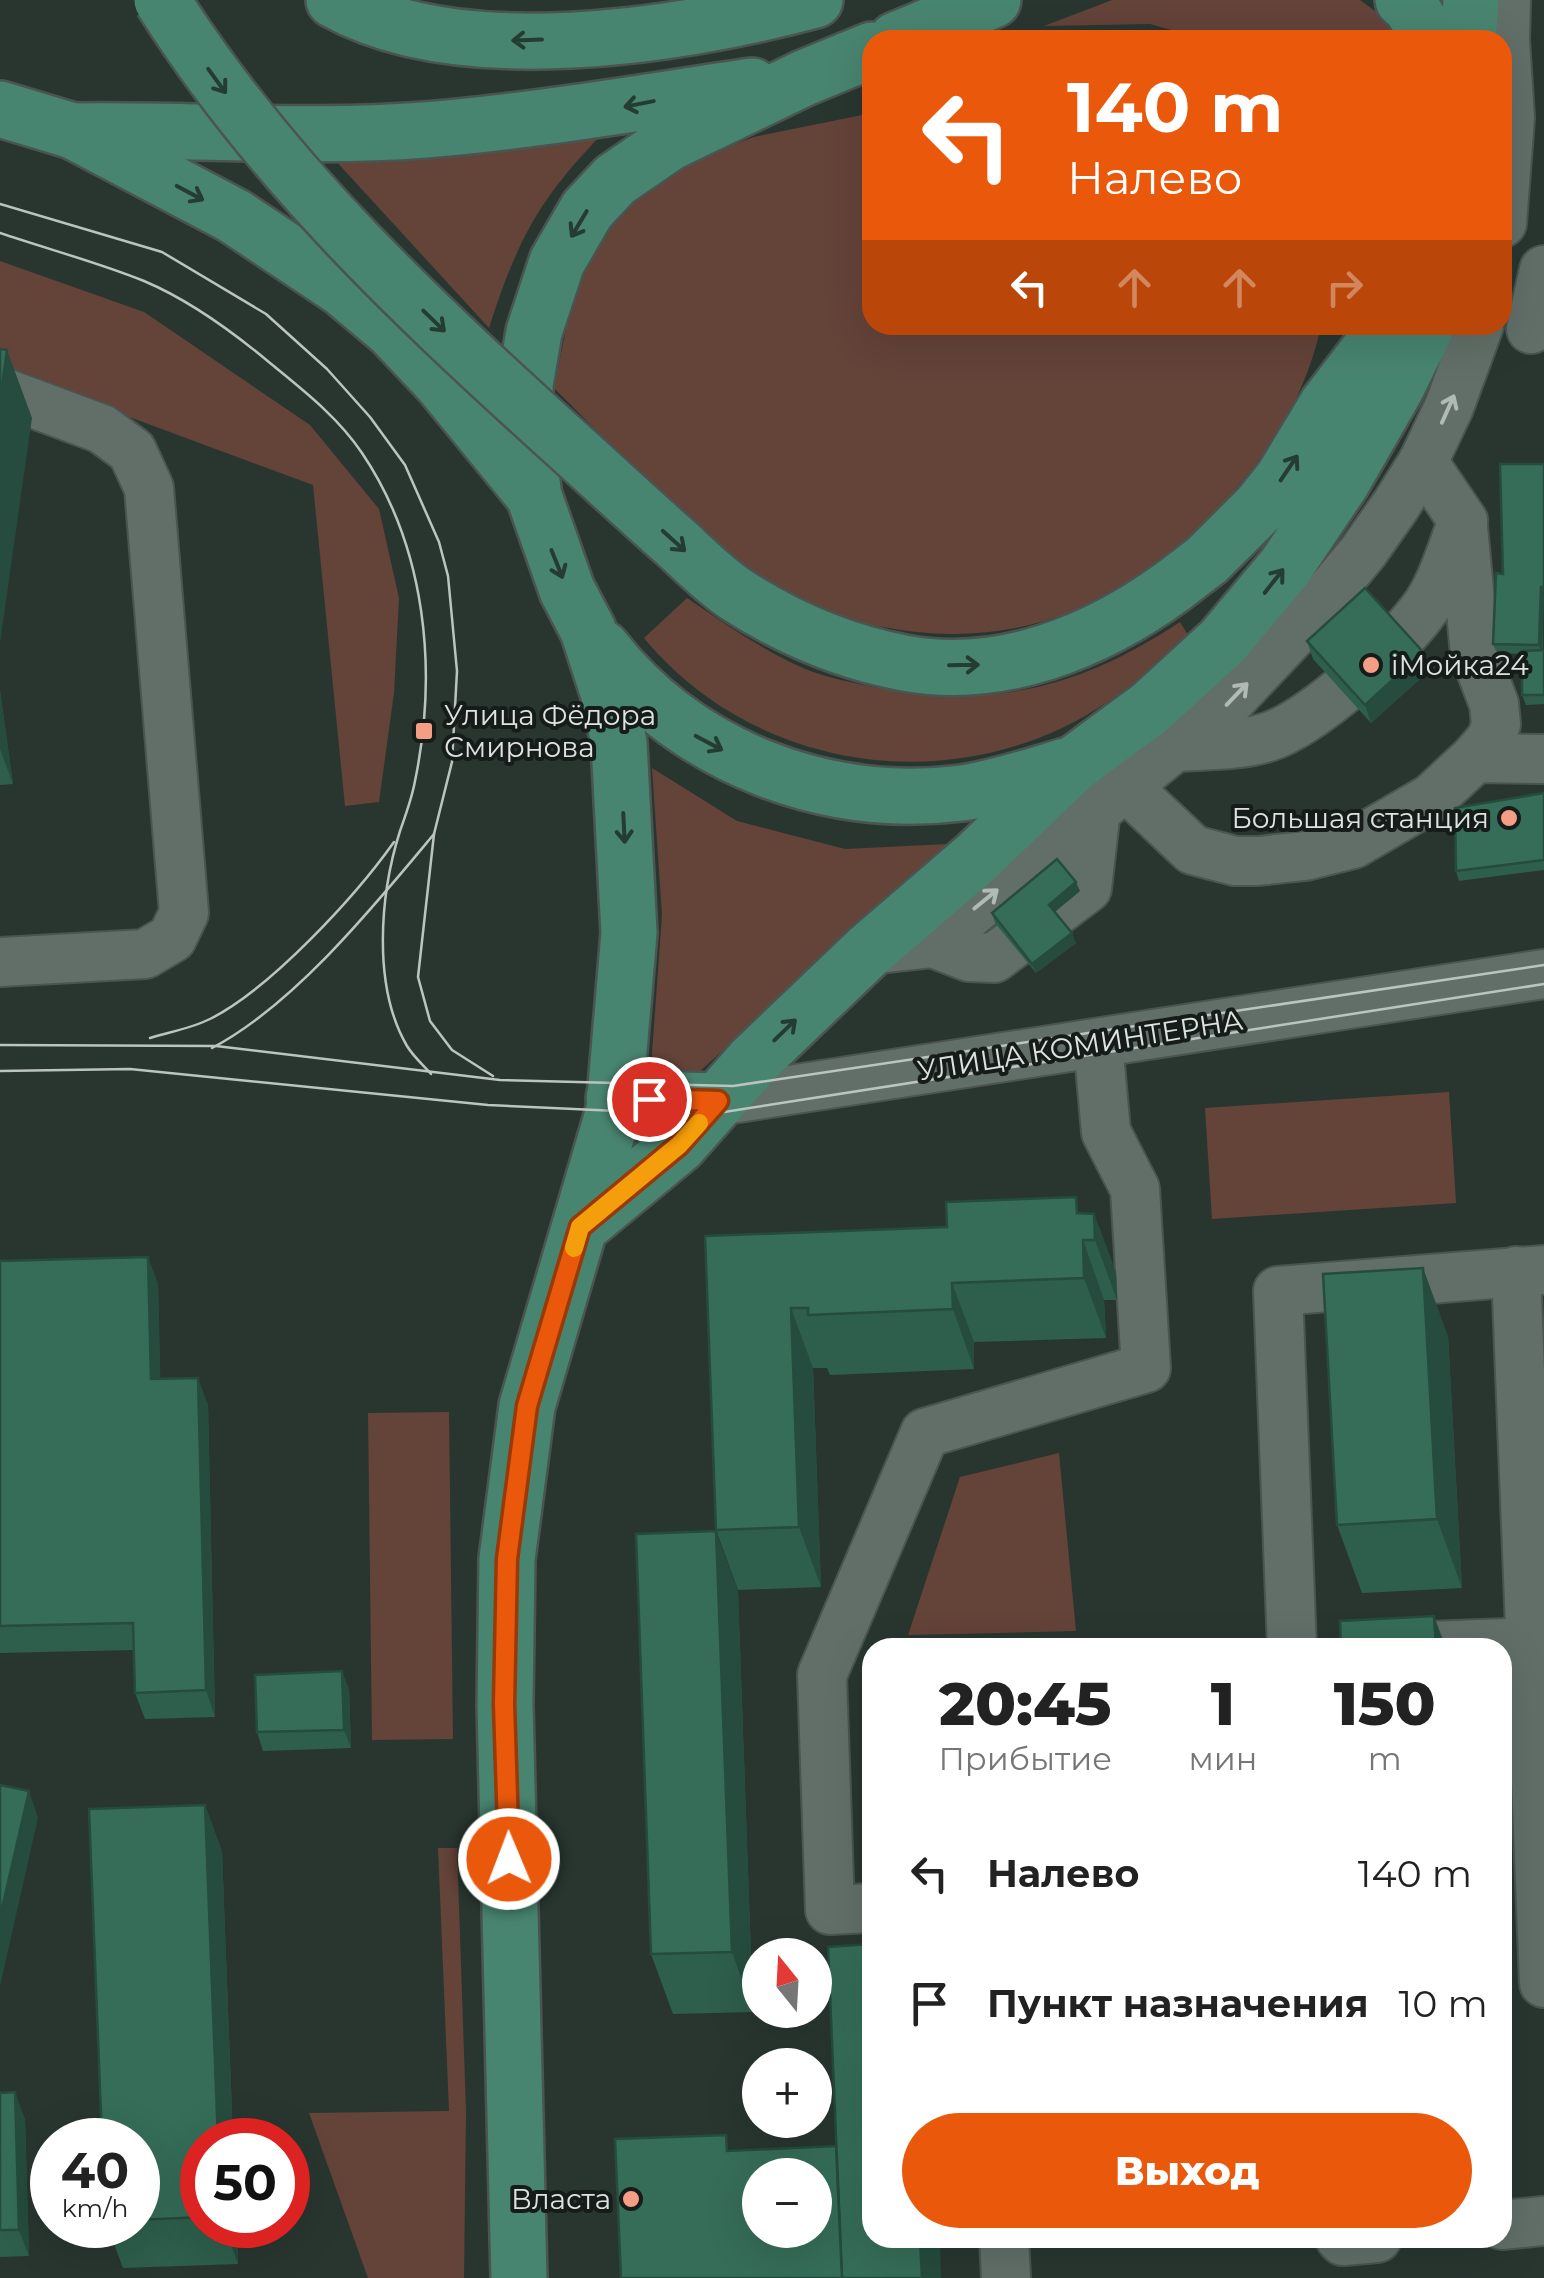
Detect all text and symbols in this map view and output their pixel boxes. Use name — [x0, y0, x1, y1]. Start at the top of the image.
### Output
one-way arrow — [511, 30, 543, 49]
text: 140 m — [1067, 64, 1283, 150]
one-way arrow — [206, 67, 227, 94]
icon: left — [902, 70, 1032, 200]
one-way arrow — [624, 96, 656, 115]
text: Налево — [1067, 150, 1242, 205]
one-way arrow — [175, 184, 205, 203]
one-way arrow — [569, 209, 589, 238]
icon: left — [1002, 260, 1057, 315]
icon: ahead — [1107, 260, 1162, 315]
icon: ahead — [1212, 260, 1267, 315]
icon: right — [1317, 260, 1372, 315]
one-way arrow — [422, 309, 446, 333]
one-way arrow — [1440, 394, 1458, 425]
one-way arrow — [1279, 454, 1300, 482]
one-way arrow — [661, 529, 686, 552]
one-way arrow — [549, 549, 567, 579]
one-way arrow — [1263, 568, 1285, 594]
place label: iМойка24 — [1391, 648, 1529, 682]
marker: iМойка24 — [1360, 654, 1382, 676]
one-way arrow — [948, 655, 980, 674]
one-way arrow — [1225, 682, 1249, 706]
place label: Улица Фёдора Смирнова — [444, 698, 656, 764]
marker: Улица Фёдора Смирнова — [413, 720, 435, 742]
one-way arrow — [694, 734, 723, 753]
place label: Большая станция — [1232, 801, 1489, 835]
marker: Большая станция — [1498, 807, 1520, 829]
one-way arrow — [615, 811, 634, 843]
one-way arrow — [972, 888, 998, 910]
street label: УЛИЦА КОМИНТЕРНА — [915, 1002, 1245, 1088]
one-way arrow — [773, 1018, 797, 1042]
pin — [607, 1057, 692, 1142]
icon: arrive — [622, 1072, 677, 1127]
text: 20:45 — [939, 1667, 1111, 1740]
text: 1 — [1211, 1667, 1235, 1740]
text: 150 — [1334, 1667, 1436, 1740]
text: Прибытие — [938, 1739, 1112, 1778]
text: мин — [1188, 1739, 1257, 1778]
text: m — [1368, 1739, 1402, 1778]
position arrow — [457, 1807, 561, 1911]
icon: left — [902, 1846, 957, 1901]
text: Налево — [987, 1850, 1139, 1897]
text: 140 m — [1358, 1850, 1472, 1897]
north arrow — [742, 1938, 832, 2028]
map controls — [742, 1938, 832, 2248]
icon: arrive — [902, 1976, 957, 2031]
text: Пункт назначения — [987, 1980, 1369, 2027]
text: 10 m — [1399, 1980, 1488, 2027]
button: + — [742, 2048, 832, 2138]
button: Выход — [902, 2113, 1472, 2228]
speed limit sign: 50 — [180, 2118, 310, 2248]
text: 40 — [61, 2140, 129, 2201]
button: − — [742, 2158, 832, 2248]
place label: Власта — [511, 2182, 611, 2216]
marker: Власта — [620, 2188, 642, 2210]
text: km/h — [62, 2193, 128, 2223]

